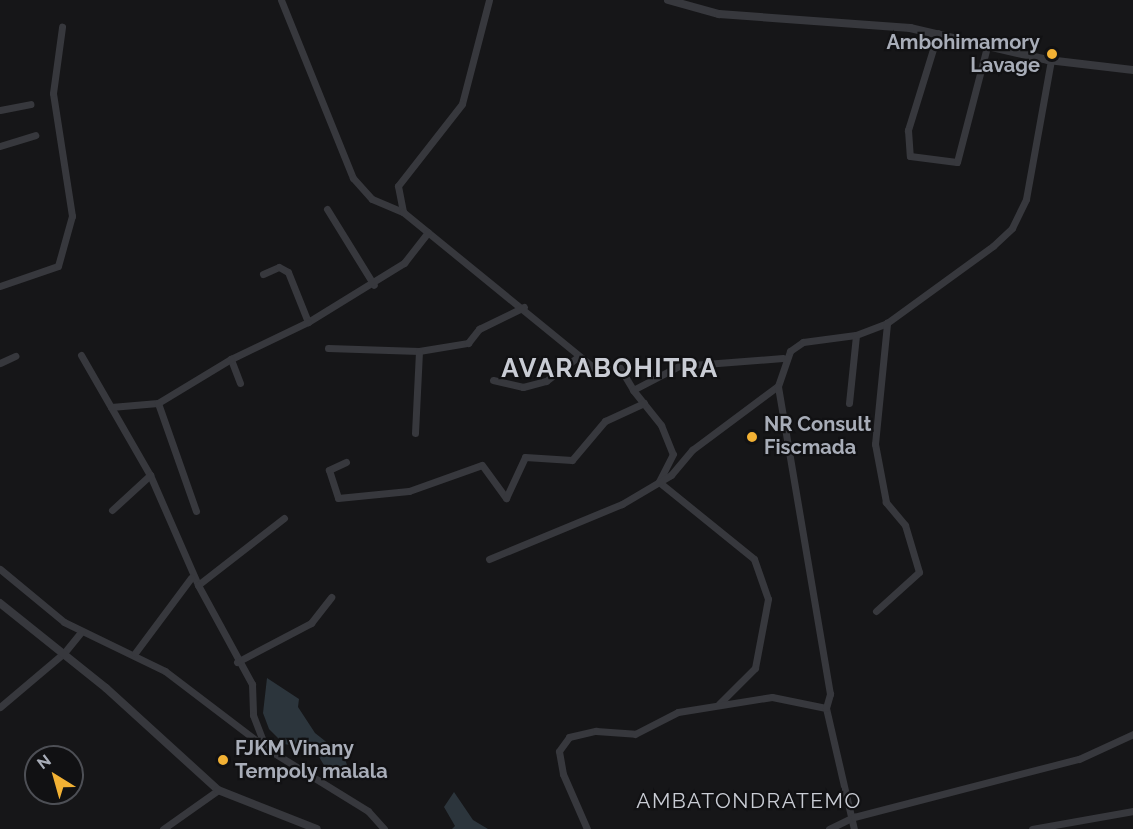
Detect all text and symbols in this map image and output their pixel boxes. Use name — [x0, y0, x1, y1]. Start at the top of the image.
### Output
place label: Ambohimamory Lavage — [886, 30, 1040, 77]
marker: Ambohimamory Lavage — [1045, 47, 1059, 61]
district label: AVARABOHITRA — [501, 353, 719, 385]
place label: NR Consult Fiscmada — [764, 413, 871, 460]
marker: NR Consult Fiscmada — [745, 430, 759, 444]
place label: FJKM Vinany Tempoly malala — [235, 736, 388, 783]
north arrow — [24, 745, 84, 805]
text: N — [33, 751, 55, 773]
marker: FJKM Vinany Tempoly malala — [216, 753, 230, 767]
district label: AMBATONDRATEMO — [636, 788, 862, 814]

